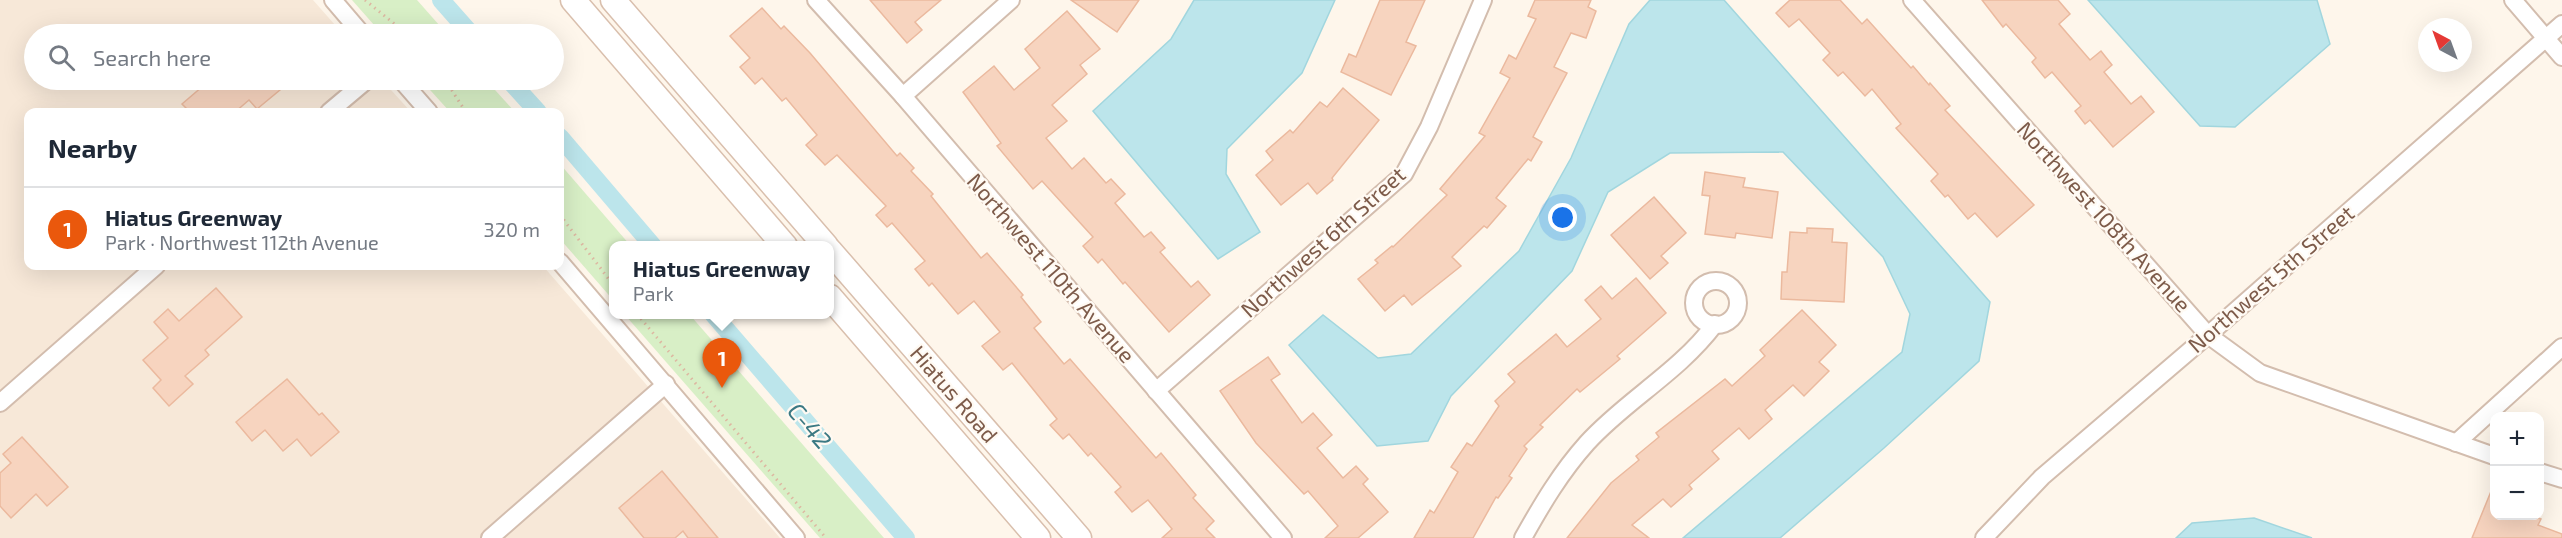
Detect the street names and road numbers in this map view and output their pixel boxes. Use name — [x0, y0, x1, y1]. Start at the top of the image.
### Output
street label: Northwest 108th Avenue — [2012, 116, 2197, 317]
street label: Northwest 6th Street — [1235, 161, 1410, 322]
street label: Northwest 110th Avenue — [962, 167, 1141, 367]
street label: Northwest 5th Street — [2182, 199, 2359, 357]
street label: Hiatus Road — [906, 340, 1004, 447]

